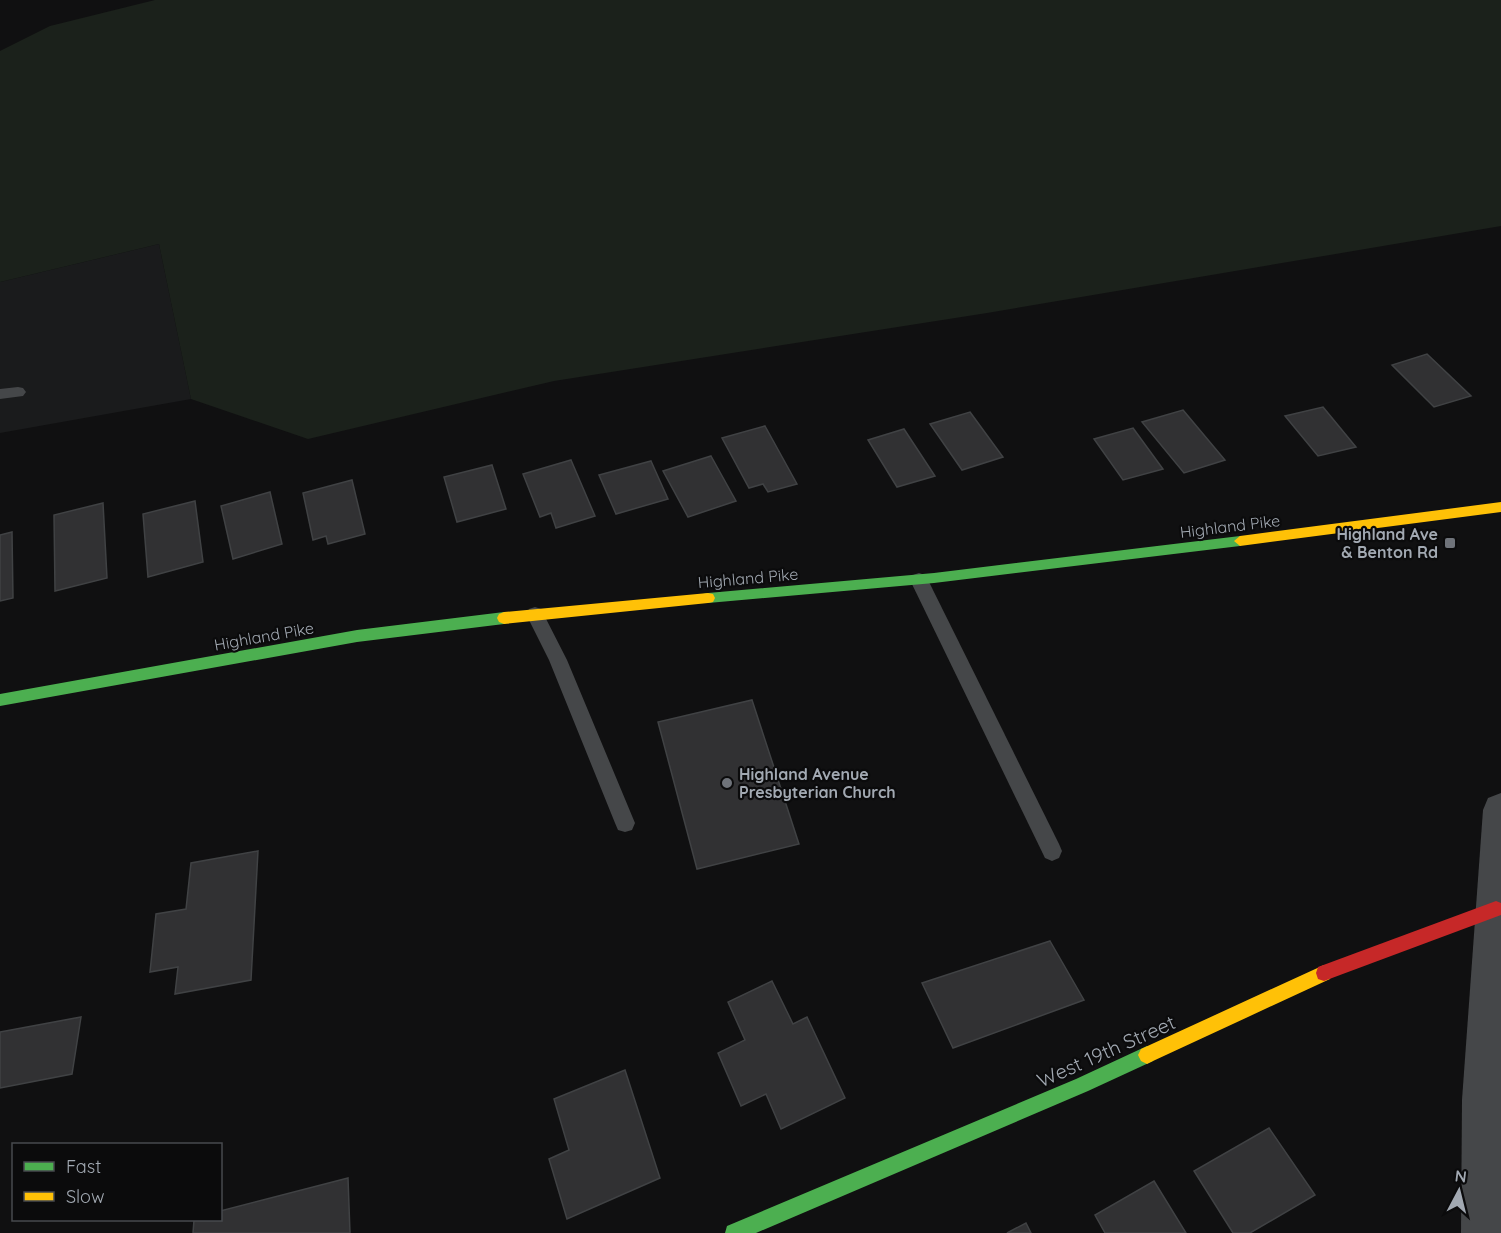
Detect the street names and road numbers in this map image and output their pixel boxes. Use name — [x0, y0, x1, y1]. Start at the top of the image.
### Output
street label: Highland Pike — [1179, 510, 1281, 542]
street label: Highland Pike — [697, 564, 799, 592]
street label: Highland Pike — [213, 617, 315, 655]
street label: West 19th Street — [1033, 1009, 1179, 1093]

